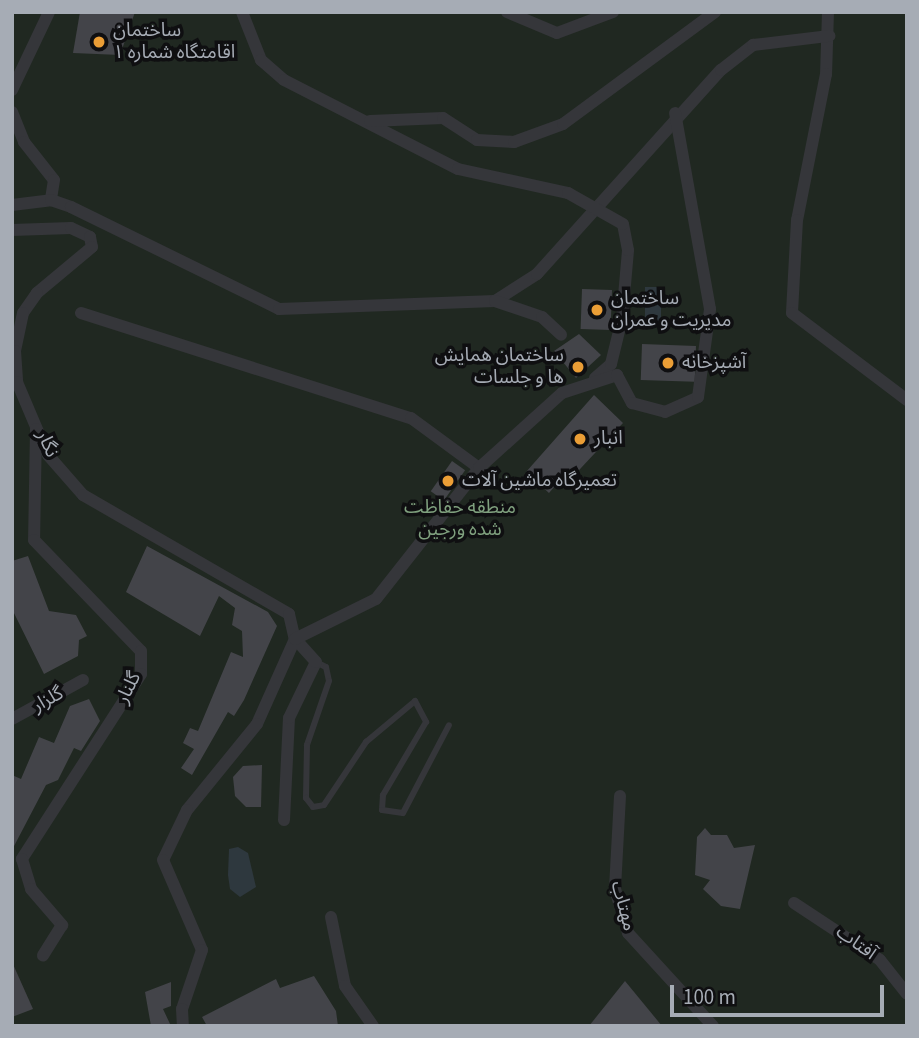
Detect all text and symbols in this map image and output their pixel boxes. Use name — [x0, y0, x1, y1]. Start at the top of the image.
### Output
place label: ساختمان اقامتگاه شماره ۱ — [113, 20, 235, 64]
marker: ساختمان اقامتگاه شماره ۱ — [91, 34, 107, 50]
place label: ساختمان مدیریت و عمران — [611, 288, 731, 332]
marker: ساختمان مدیریت و عمران — [589, 302, 605, 318]
place label: ساختمان همایش ها و جلسات — [435, 345, 564, 389]
place label: آشپزخانه — [682, 352, 746, 374]
marker: آشپزخانه — [660, 355, 676, 371]
marker: ساختمان همایش ها و جلسات — [570, 359, 586, 375]
street label: نگار — [31, 427, 63, 461]
place label: انبار — [594, 428, 623, 450]
marker: انبار — [572, 431, 588, 447]
place label: تعمیرگاه ماشین آلات — [462, 470, 617, 492]
marker: تعمیرگاه ماشین آلات — [440, 473, 456, 489]
park label: منطقه حفاظت شده ورجین — [404, 497, 516, 541]
street label: گلنار — [111, 668, 147, 708]
street label: گلزار — [28, 682, 68, 718]
street label: مهتاب — [605, 878, 641, 934]
street label: آفتاب — [831, 921, 881, 965]
scale bar — [674, 972, 888, 1016]
text: 100 m — [683, 982, 736, 1012]

